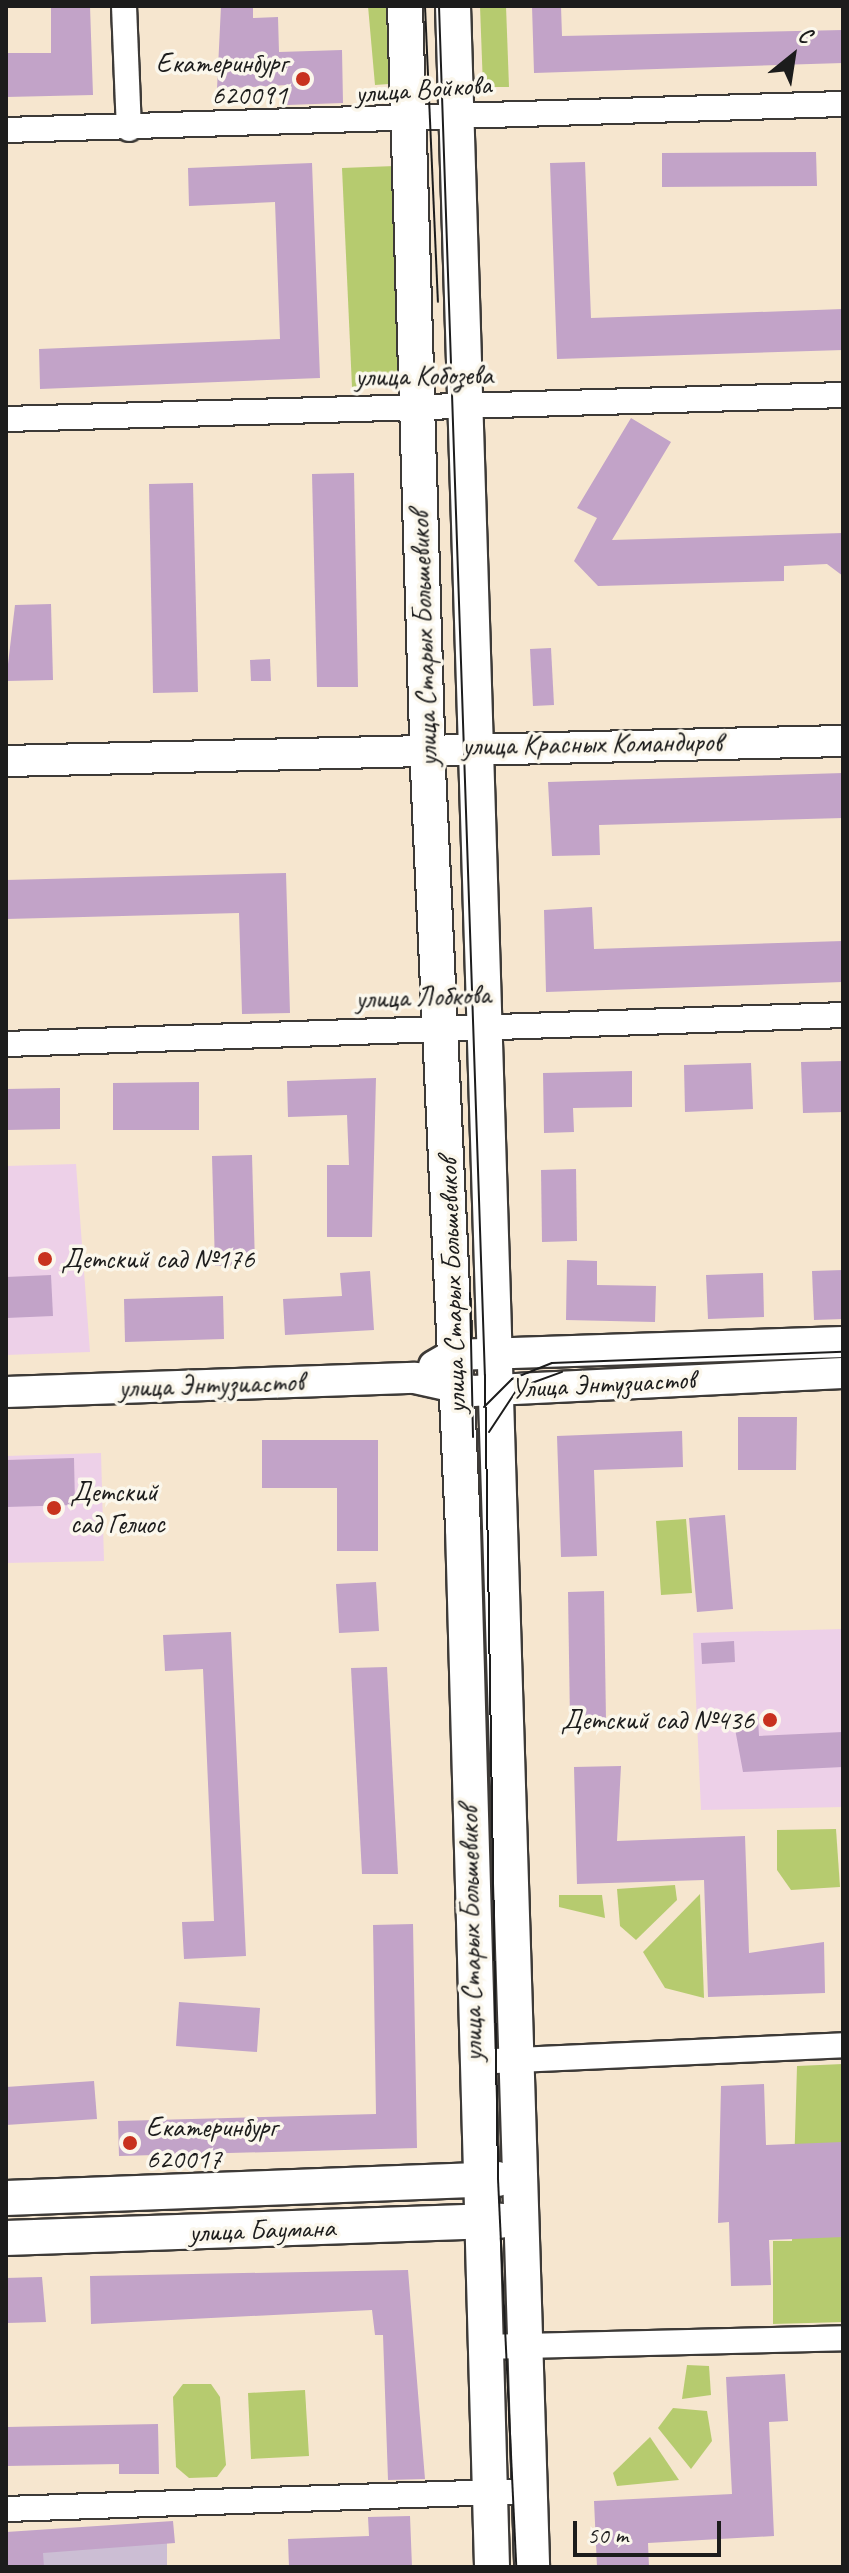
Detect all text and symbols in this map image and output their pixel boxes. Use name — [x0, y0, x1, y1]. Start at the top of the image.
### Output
north arrow — [753, 16, 833, 96]
text: С — [793, 20, 817, 50]
place label: Екатеринбург 620091 — [156, 46, 287, 112]
street label: улица Войкова — [354, 67, 492, 111]
marker: Екатеринбург 620091 — [294, 70, 312, 88]
street label: улица Кобозева — [354, 358, 494, 394]
street label: улица Старых Большевиков — [403, 511, 445, 767]
street label: улица Красных Командиров — [463, 725, 721, 763]
street label: улица Лобкова — [354, 978, 492, 1016]
street label: улица Старых Большевиков — [431, 1158, 473, 1414]
place label: Детский сад №176 — [61, 1242, 254, 1276]
marker: Детский сад №176 — [36, 1250, 54, 1268]
street label: Улица Энтузиастов — [507, 1362, 699, 1406]
street label: улица Энтузиастов — [116, 1365, 306, 1405]
place label: Детский сад Гелиос — [70, 1475, 168, 1541]
marker: Детский сад Гелиос — [45, 1499, 63, 1517]
place label: Детский сад №436 — [561, 1703, 754, 1737]
marker: Детский сад №436 — [761, 1711, 779, 1729]
street label: улица Старых Большевиков — [452, 1806, 490, 2062]
place label: Екатеринбург 620017 — [146, 2110, 277, 2176]
marker: Екатеринбург 620017 — [121, 2134, 139, 2152]
street label: улица Баумана — [188, 2211, 336, 2249]
scale bar — [577, 2505, 725, 2555]
text: 50 m — [587, 2520, 628, 2550]

